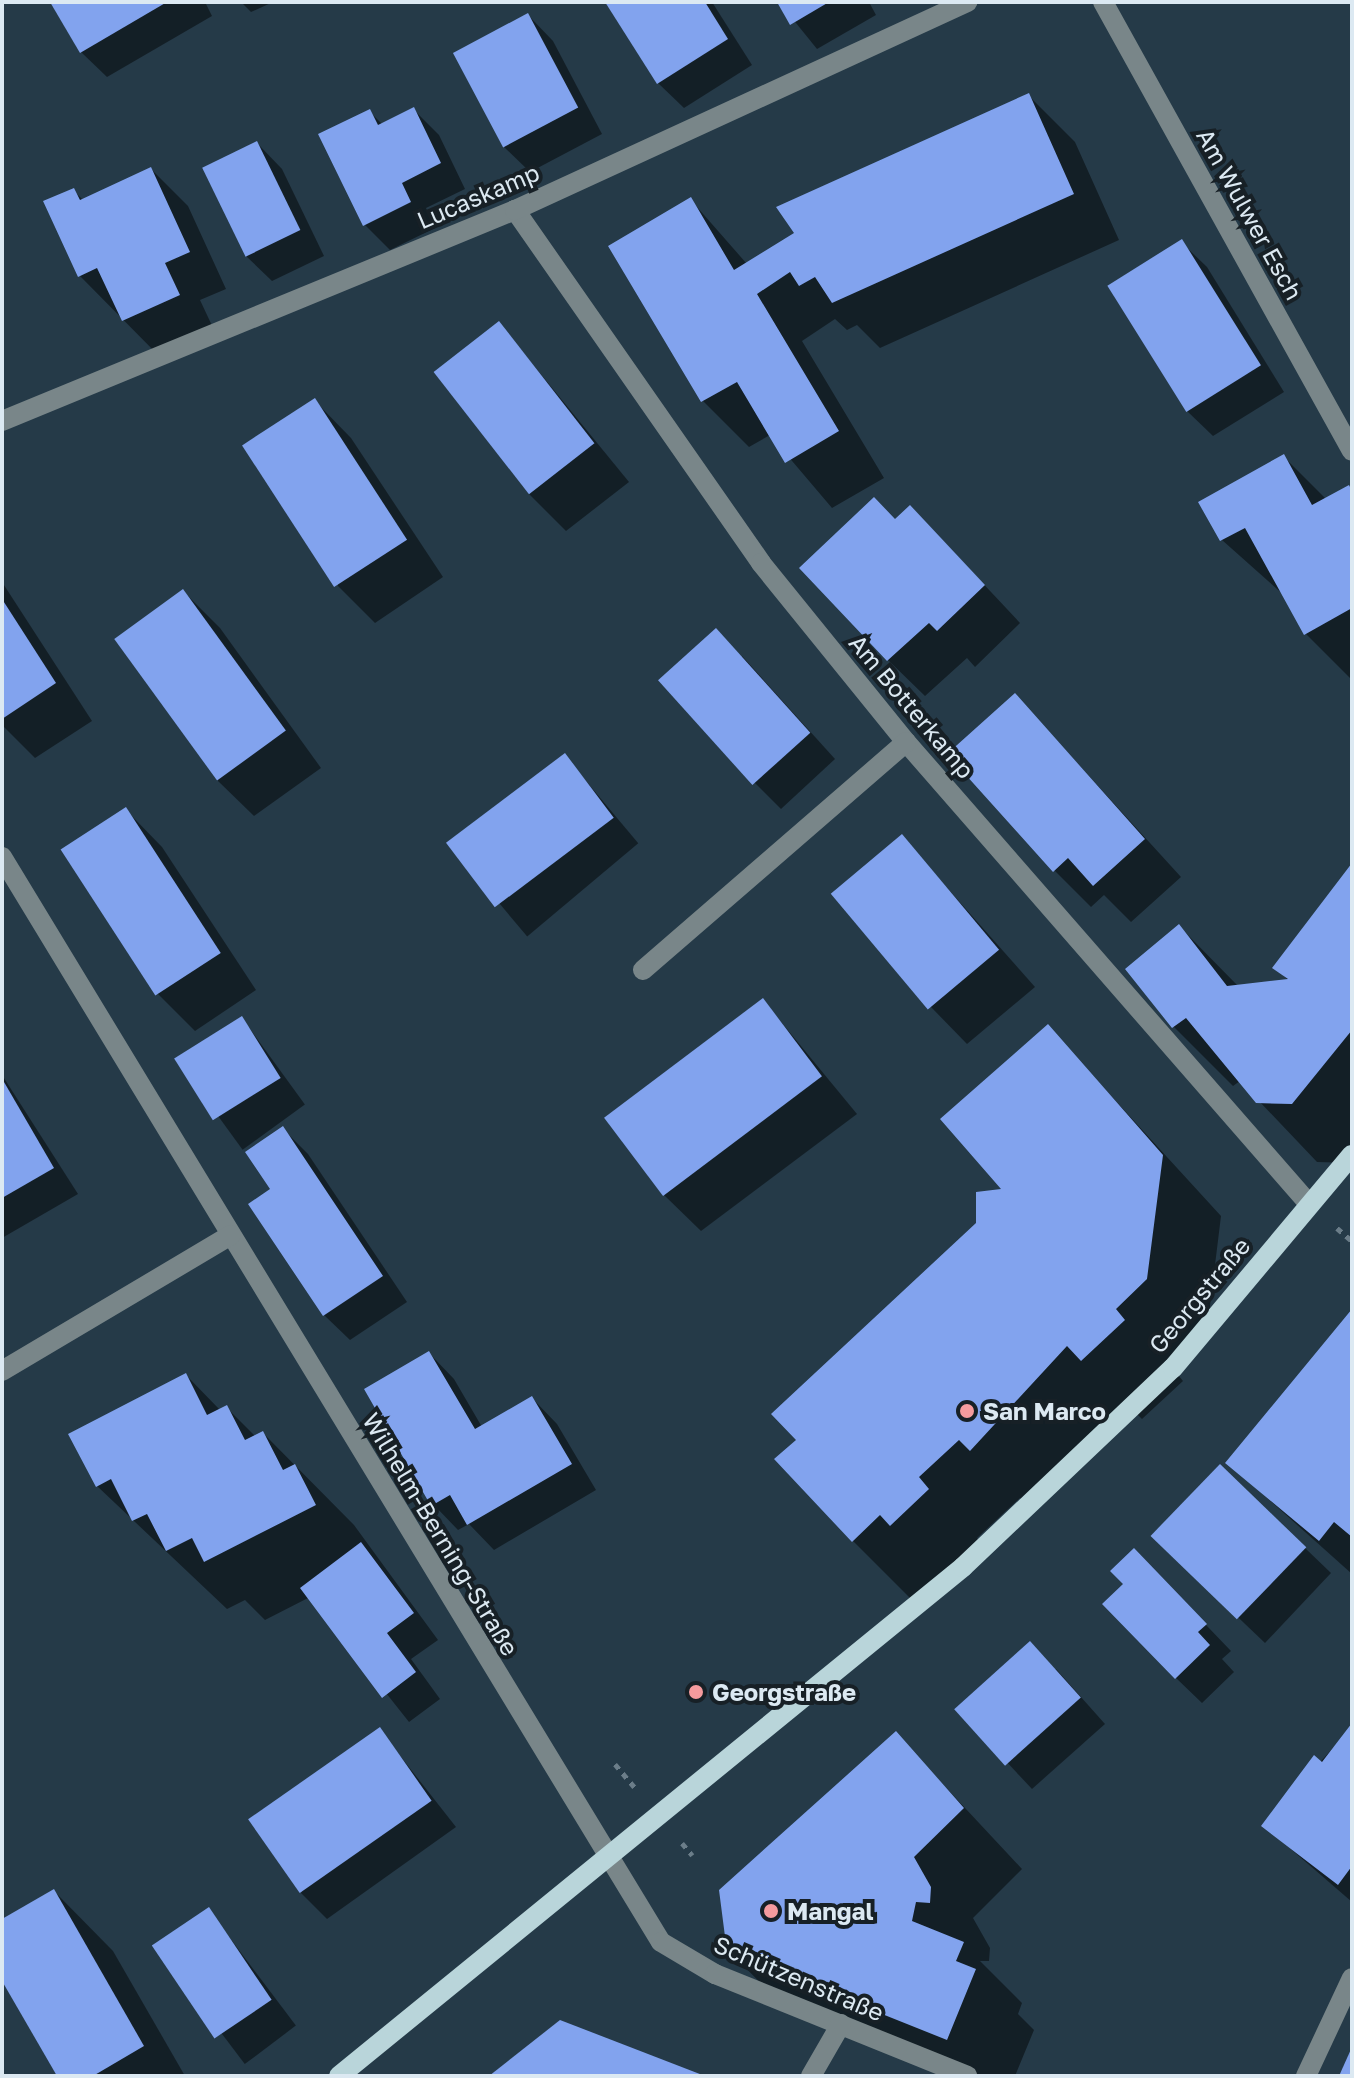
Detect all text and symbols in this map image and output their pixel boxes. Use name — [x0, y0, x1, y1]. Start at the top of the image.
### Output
street label: Am Wulwer Esch — [1191, 123, 1309, 305]
street label: Lucaskamp — [413, 157, 543, 235]
street label: Am Botterkamp — [843, 628, 981, 784]
street label: Georgstraße — [1142, 1231, 1256, 1359]
place label: San Marco — [983, 1397, 1106, 1425]
marker: San Marco — [958, 1402, 976, 1420]
street label: Wilhelm-Berning-Straße — [357, 1407, 525, 1661]
place label: Georgstraße — [712, 1678, 856, 1706]
marker: Georgstraße — [687, 1683, 705, 1701]
place label: Mangal — [787, 1897, 874, 1925]
marker: Mangal — [762, 1902, 780, 1920]
street label: Schützenstraße — [710, 1929, 888, 2027]

